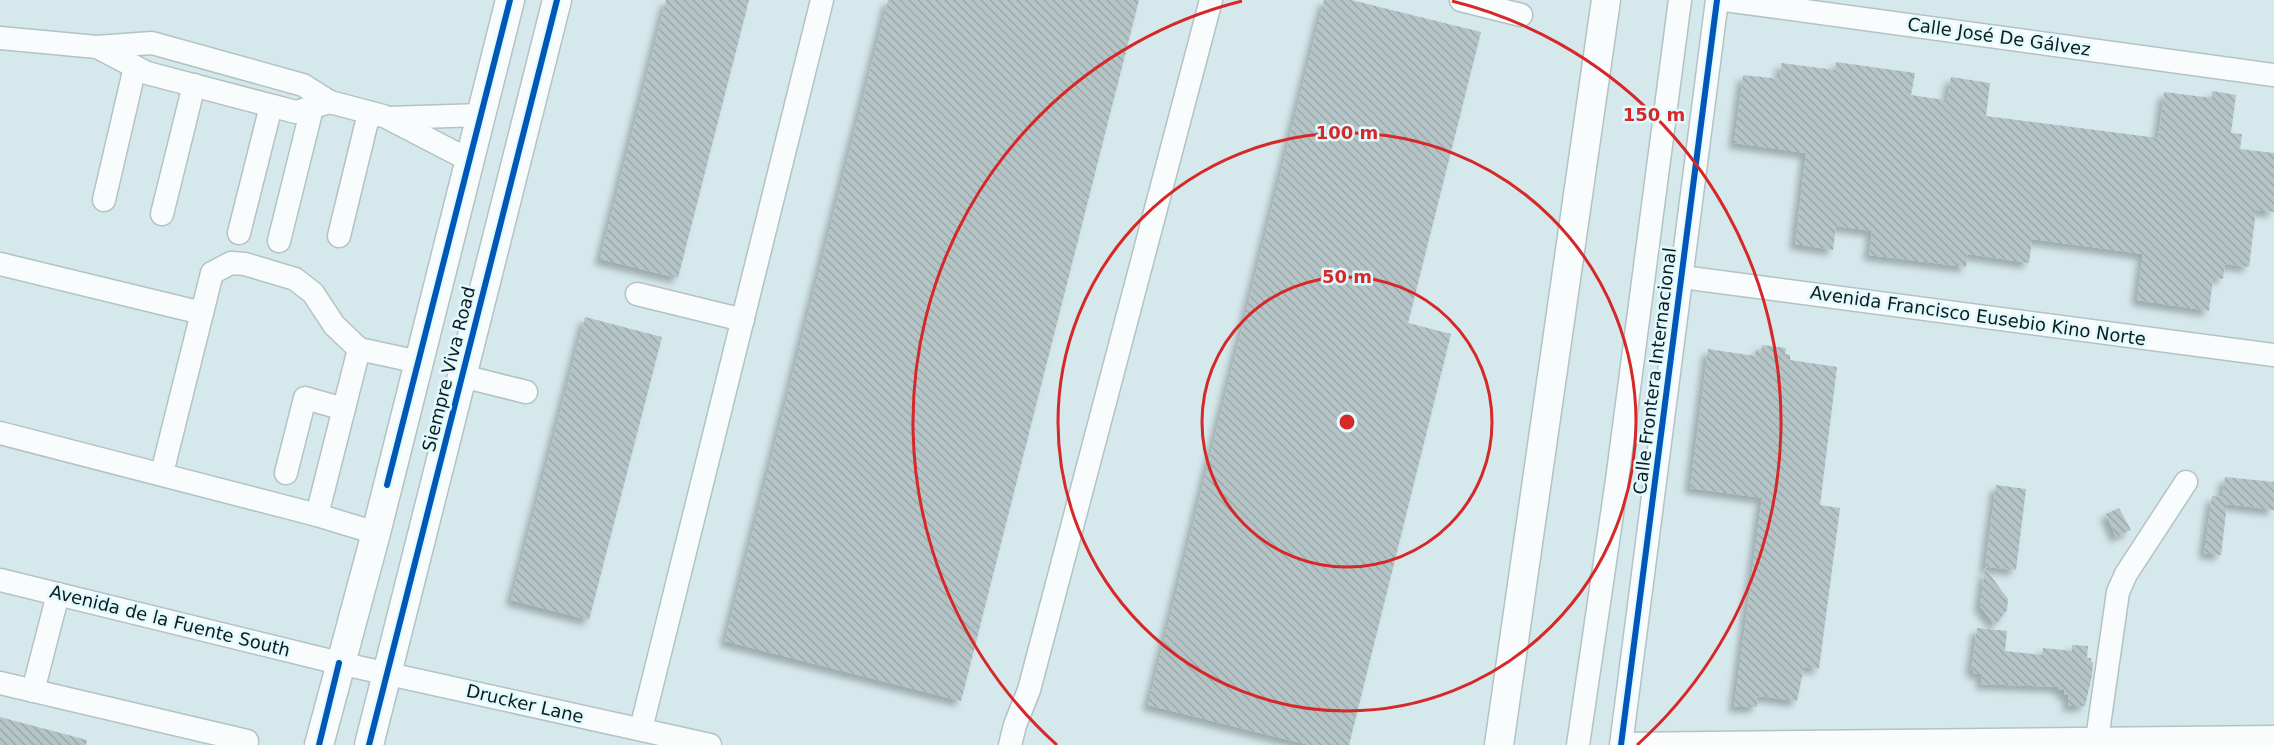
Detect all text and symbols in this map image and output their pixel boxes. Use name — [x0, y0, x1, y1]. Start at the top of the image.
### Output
street label: Calle José De Gálvez — [1906, 13, 2092, 60]
text: 150 m — [1623, 104, 1685, 125]
text: 100 m — [1316, 122, 1378, 143]
street label: Calle Frontera Internacional — [1629, 246, 1680, 496]
text: 50 m — [1322, 266, 1372, 287]
street label: Avenida Francisco Eusebio Kino Norte — [1809, 282, 2147, 349]
street label: Siempre Viva Road — [418, 284, 479, 454]
centre of rings — [1337, 412, 1357, 432]
street label: Avenida de la Fuente South — [48, 580, 292, 661]
street label: Drucker Lane — [464, 680, 586, 727]

